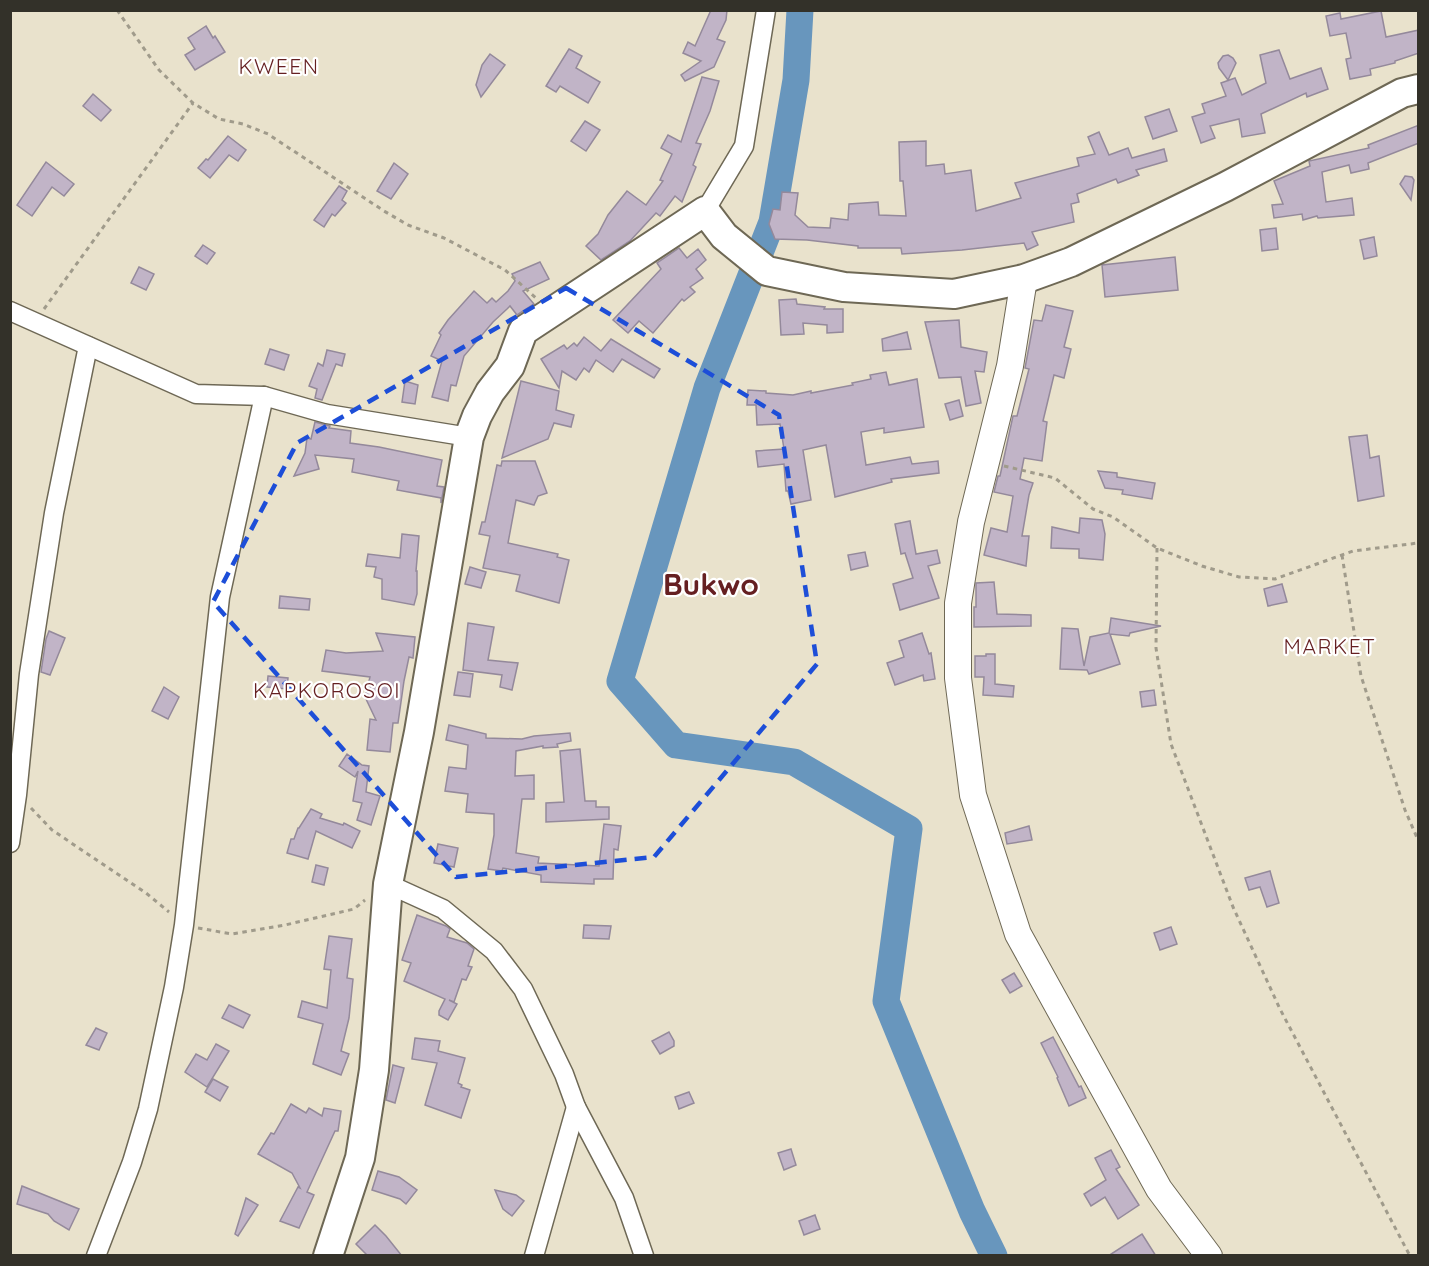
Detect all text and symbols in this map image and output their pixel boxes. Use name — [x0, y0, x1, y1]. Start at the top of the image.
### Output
district label: KWEEN — [239, 53, 320, 79]
district label: Bukwo — [663, 565, 759, 603]
district label: MARKET — [1284, 633, 1376, 659]
district label: KAPKOROSOI — [253, 677, 401, 703]

